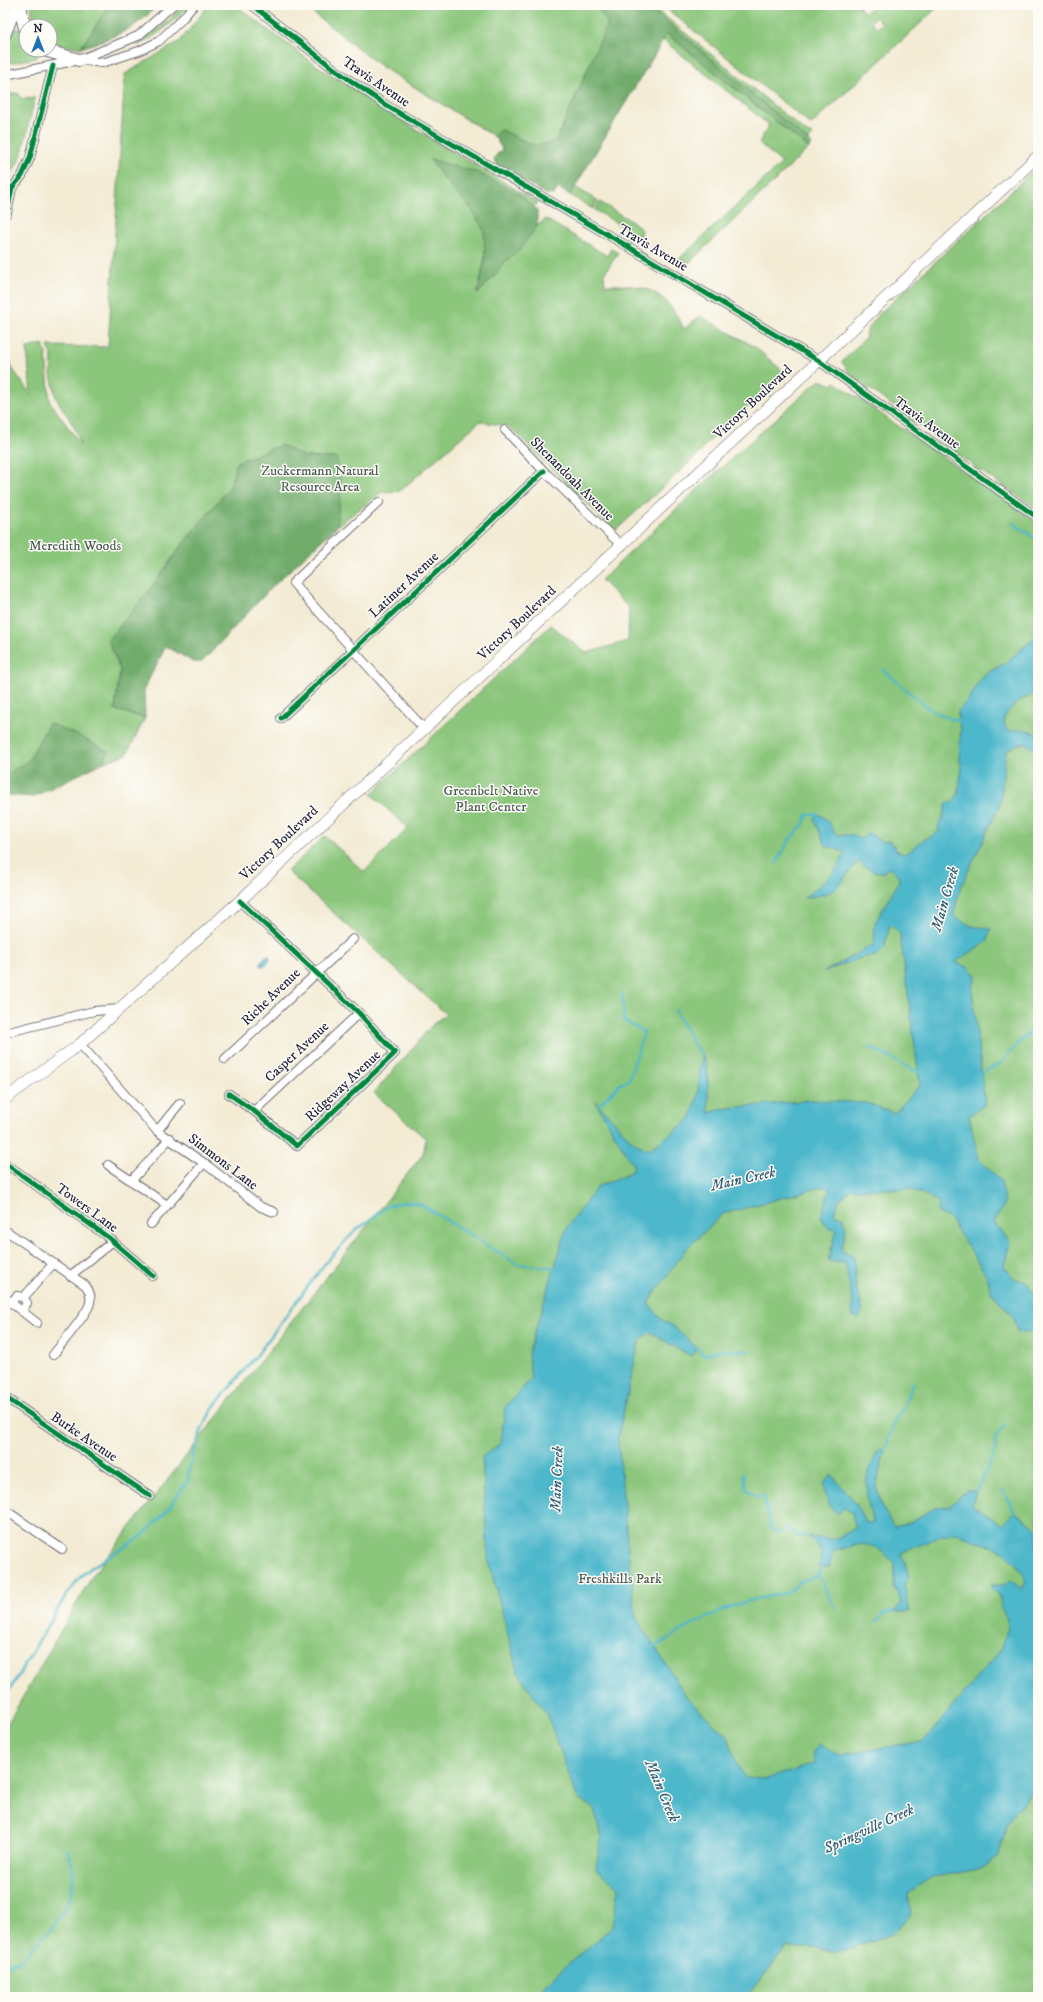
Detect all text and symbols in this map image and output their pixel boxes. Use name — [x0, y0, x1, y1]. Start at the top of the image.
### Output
north arrow — [18, 18, 58, 58]
text: N — [33, 22, 43, 36]
street label: Travis Avenue — [339, 53, 414, 111]
street label: Travis Avenue — [615, 220, 691, 276]
street label: Victory Boulevard — [709, 361, 796, 444]
street label: Travis Avenue — [890, 393, 964, 453]
street label: Shenandoah Avenue — [526, 433, 618, 525]
park label: Zuckermann Natural Resource Area — [261, 462, 379, 496]
park label: Meredith Woods — [29, 537, 121, 555]
street label: Latimer Avenue — [365, 548, 443, 622]
street label: Victory Boulevard — [473, 582, 560, 665]
park label: Greenbelt Native Plant Center — [443, 782, 539, 816]
street label: Victory Boulevard — [235, 802, 322, 885]
water label: Main Creek — [927, 864, 963, 934]
street label: Riche Avenue — [238, 964, 305, 1030]
street label: Casper Avenue — [261, 1018, 333, 1086]
street label: Ridgeway Avenue — [301, 1046, 385, 1126]
street label: Simmons Lane — [184, 1130, 262, 1194]
water label: Main Creek — [708, 1162, 778, 1196]
street label: Towers Lane — [52, 1179, 122, 1237]
street label: Burke Avenue — [47, 1408, 121, 1466]
water label: Main Creek — [546, 1445, 568, 1513]
park label: Freshkills Park — [578, 1570, 662, 1588]
water label: Main Creek — [640, 1756, 684, 1826]
water label: Springville Creek — [820, 1800, 918, 1859]

